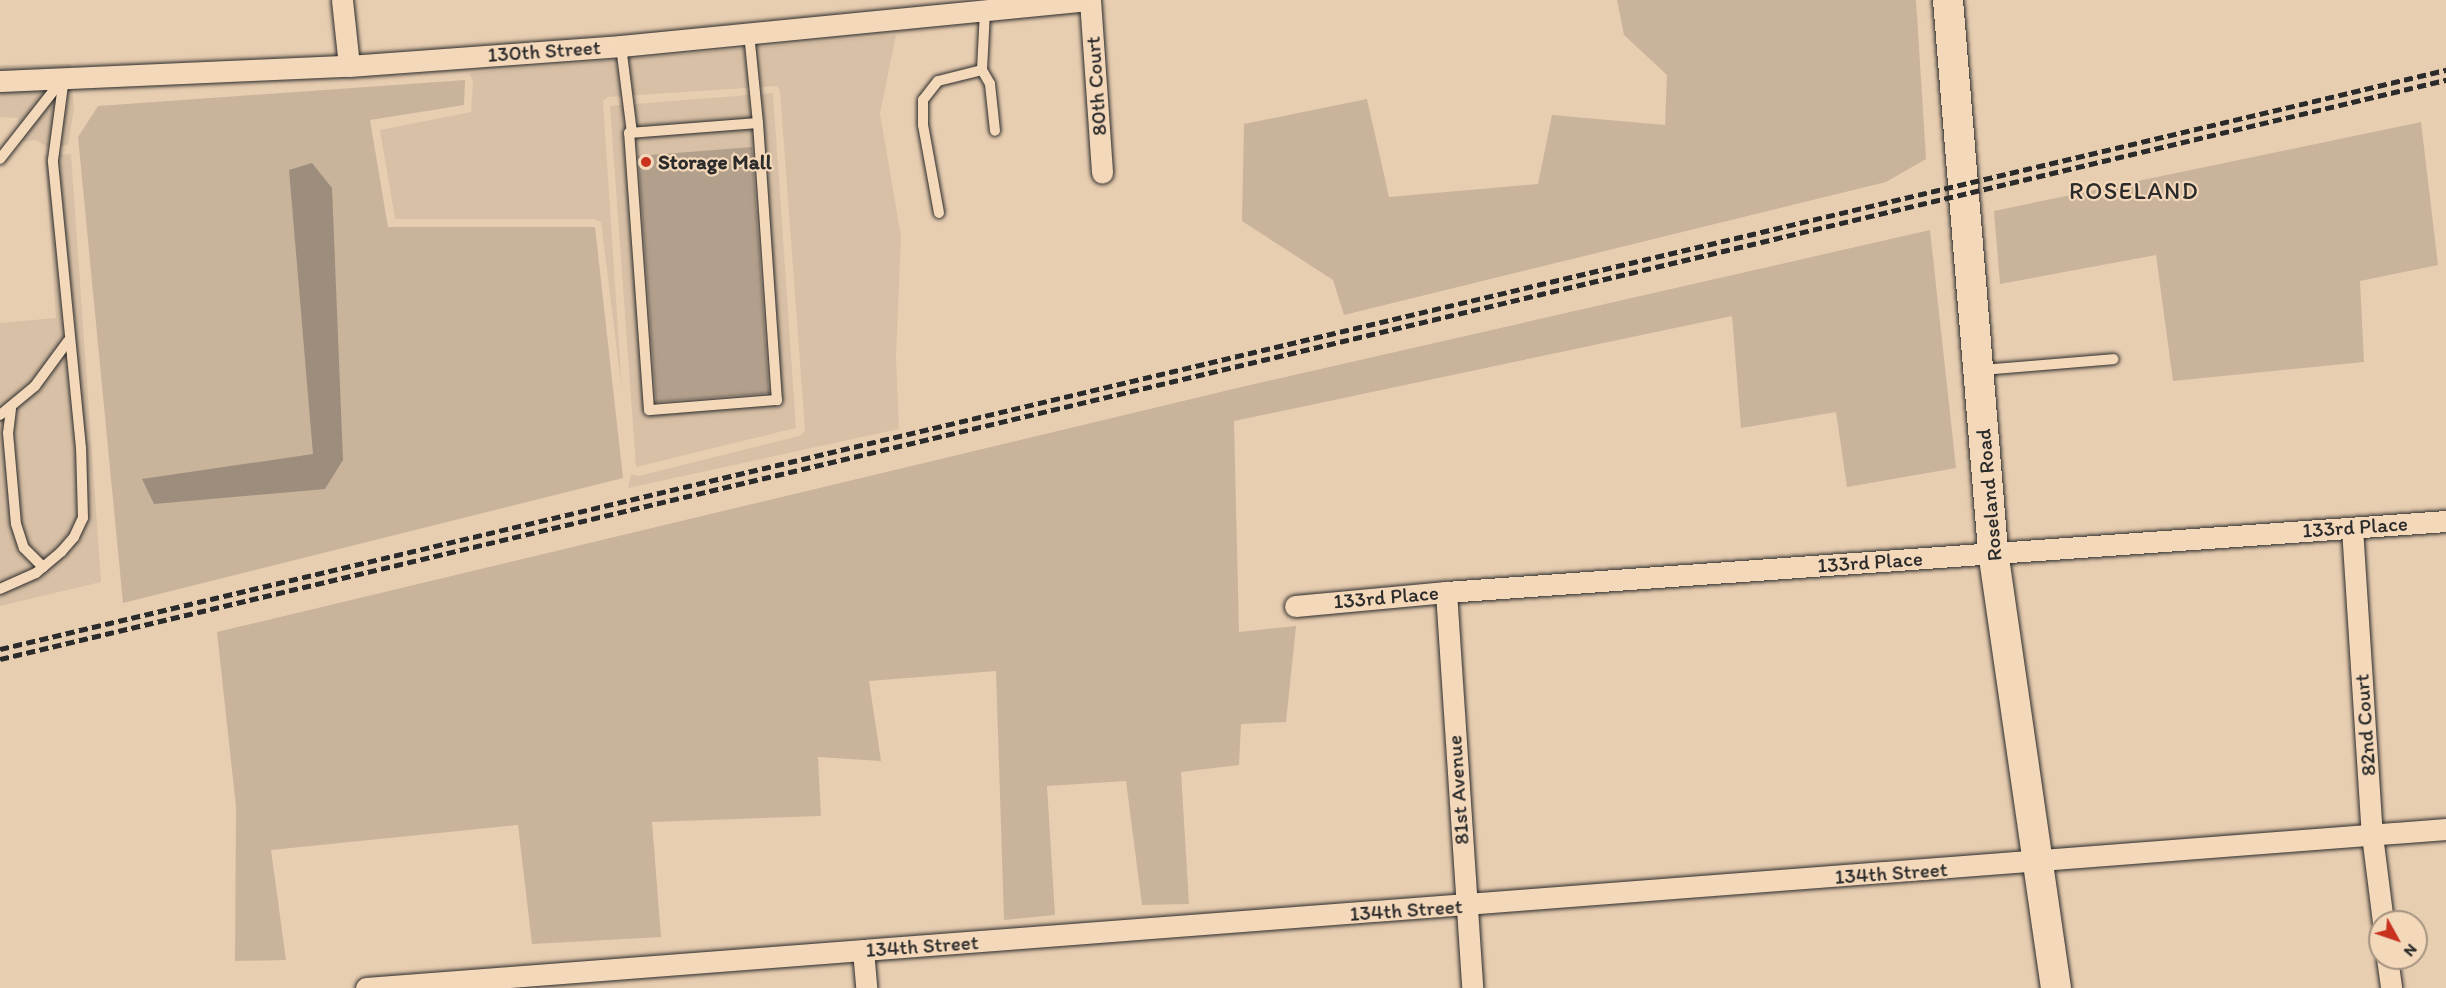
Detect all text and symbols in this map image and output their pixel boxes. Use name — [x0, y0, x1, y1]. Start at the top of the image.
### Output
street label: 130th Street — [487, 34, 601, 68]
street label: 80th Court — [1080, 35, 1112, 137]
place label: Storage Mall — [658, 149, 772, 175]
marker: Storage Mall — [639, 155, 653, 169]
district label: ROSELAND — [2069, 177, 2199, 205]
street label: Roseland Road — [1971, 428, 2007, 562]
street label: 133rd Place — [2302, 511, 2408, 543]
street label: 133rd Place — [1817, 546, 1923, 578]
street label: 133rd Place — [1332, 580, 1440, 614]
street label: 82nd Court — [2349, 673, 2381, 777]
street label: 81st Avenue — [1442, 735, 1474, 845]
street label: 134th Street — [1834, 857, 1948, 889]
street label: 134th Street — [1349, 894, 1463, 926]
north arrow — [2368, 910, 2428, 970]
street label: 134th Street — [865, 930, 979, 962]
text: N — [2400, 940, 2421, 961]

